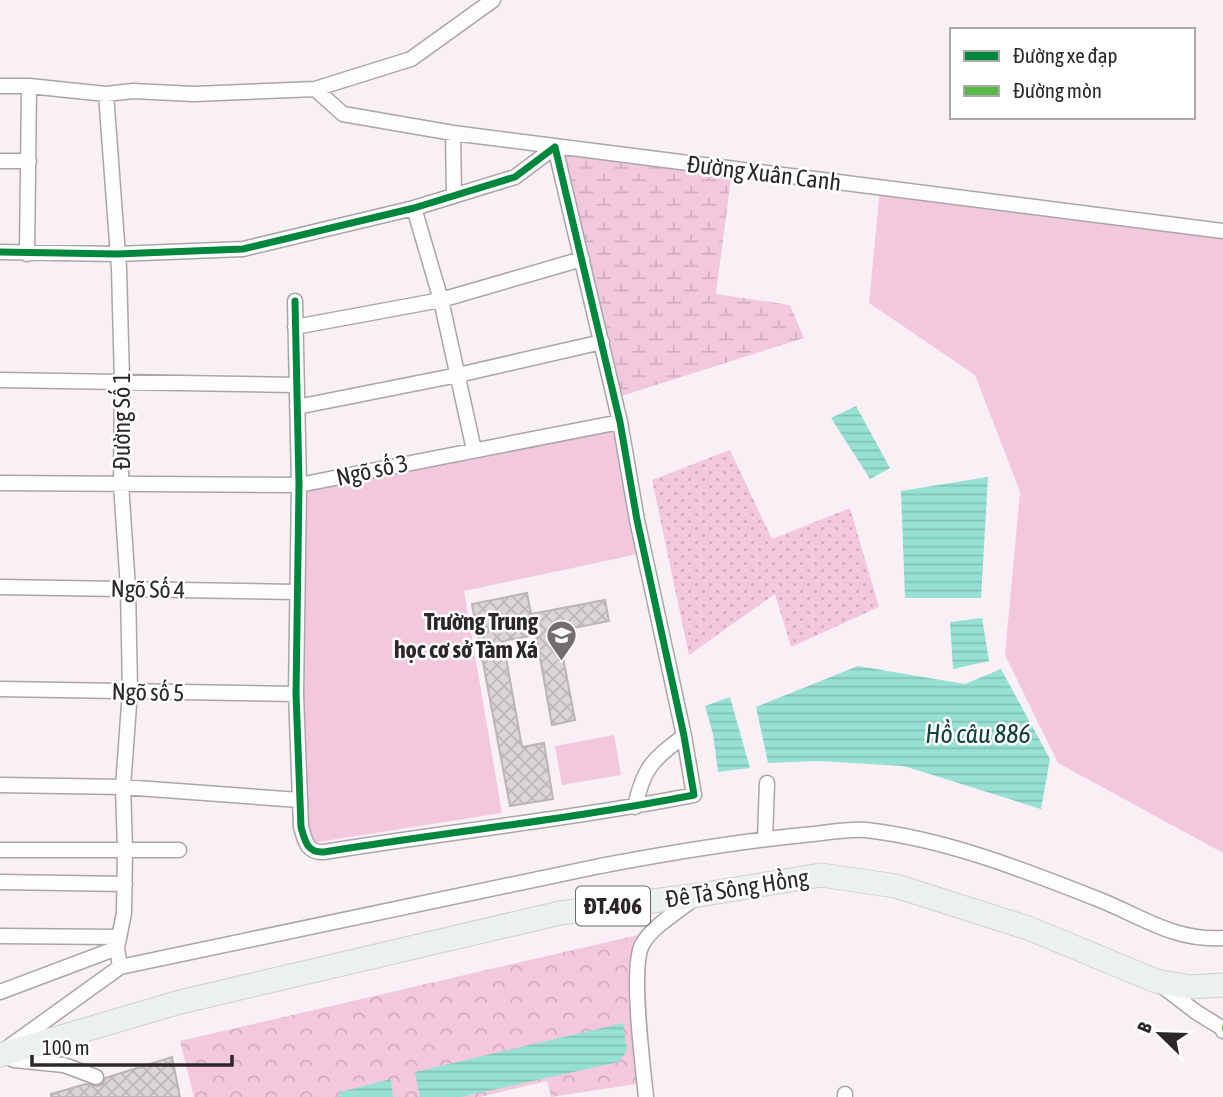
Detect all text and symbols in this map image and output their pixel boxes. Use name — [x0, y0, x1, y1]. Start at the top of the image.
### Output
legend — [950, 28, 1195, 119]
text: Đường xe đạp — [1013, 43, 1117, 67]
text: Đường mòn — [1013, 78, 1102, 102]
street label: Đường Xuân Canh — [685, 150, 843, 196]
street label: Đường Số 1 — [108, 372, 135, 470]
street label: Ngõ số 3 — [334, 449, 410, 491]
street label: Ngõ Số 4 — [111, 575, 185, 603]
place label: Trường Trung học cơ sở Tàm Xá — [394, 608, 539, 663]
school or university icon: Trường Trung học cơ sở Tàm Xá — [544, 618, 578, 662]
street label: Ngõ số 5 — [111, 678, 185, 706]
water label: Hồ câu 886 — [925, 719, 1031, 749]
street label: Đê Tả Sông Hồng — [663, 863, 811, 913]
road number: ĐT.406 — [576, 886, 650, 925]
north arrow — [1125, 999, 1195, 1069]
text: B — [1132, 1019, 1156, 1036]
scale bar — [32, 1024, 231, 1068]
text: 100 m — [42, 1035, 90, 1059]

